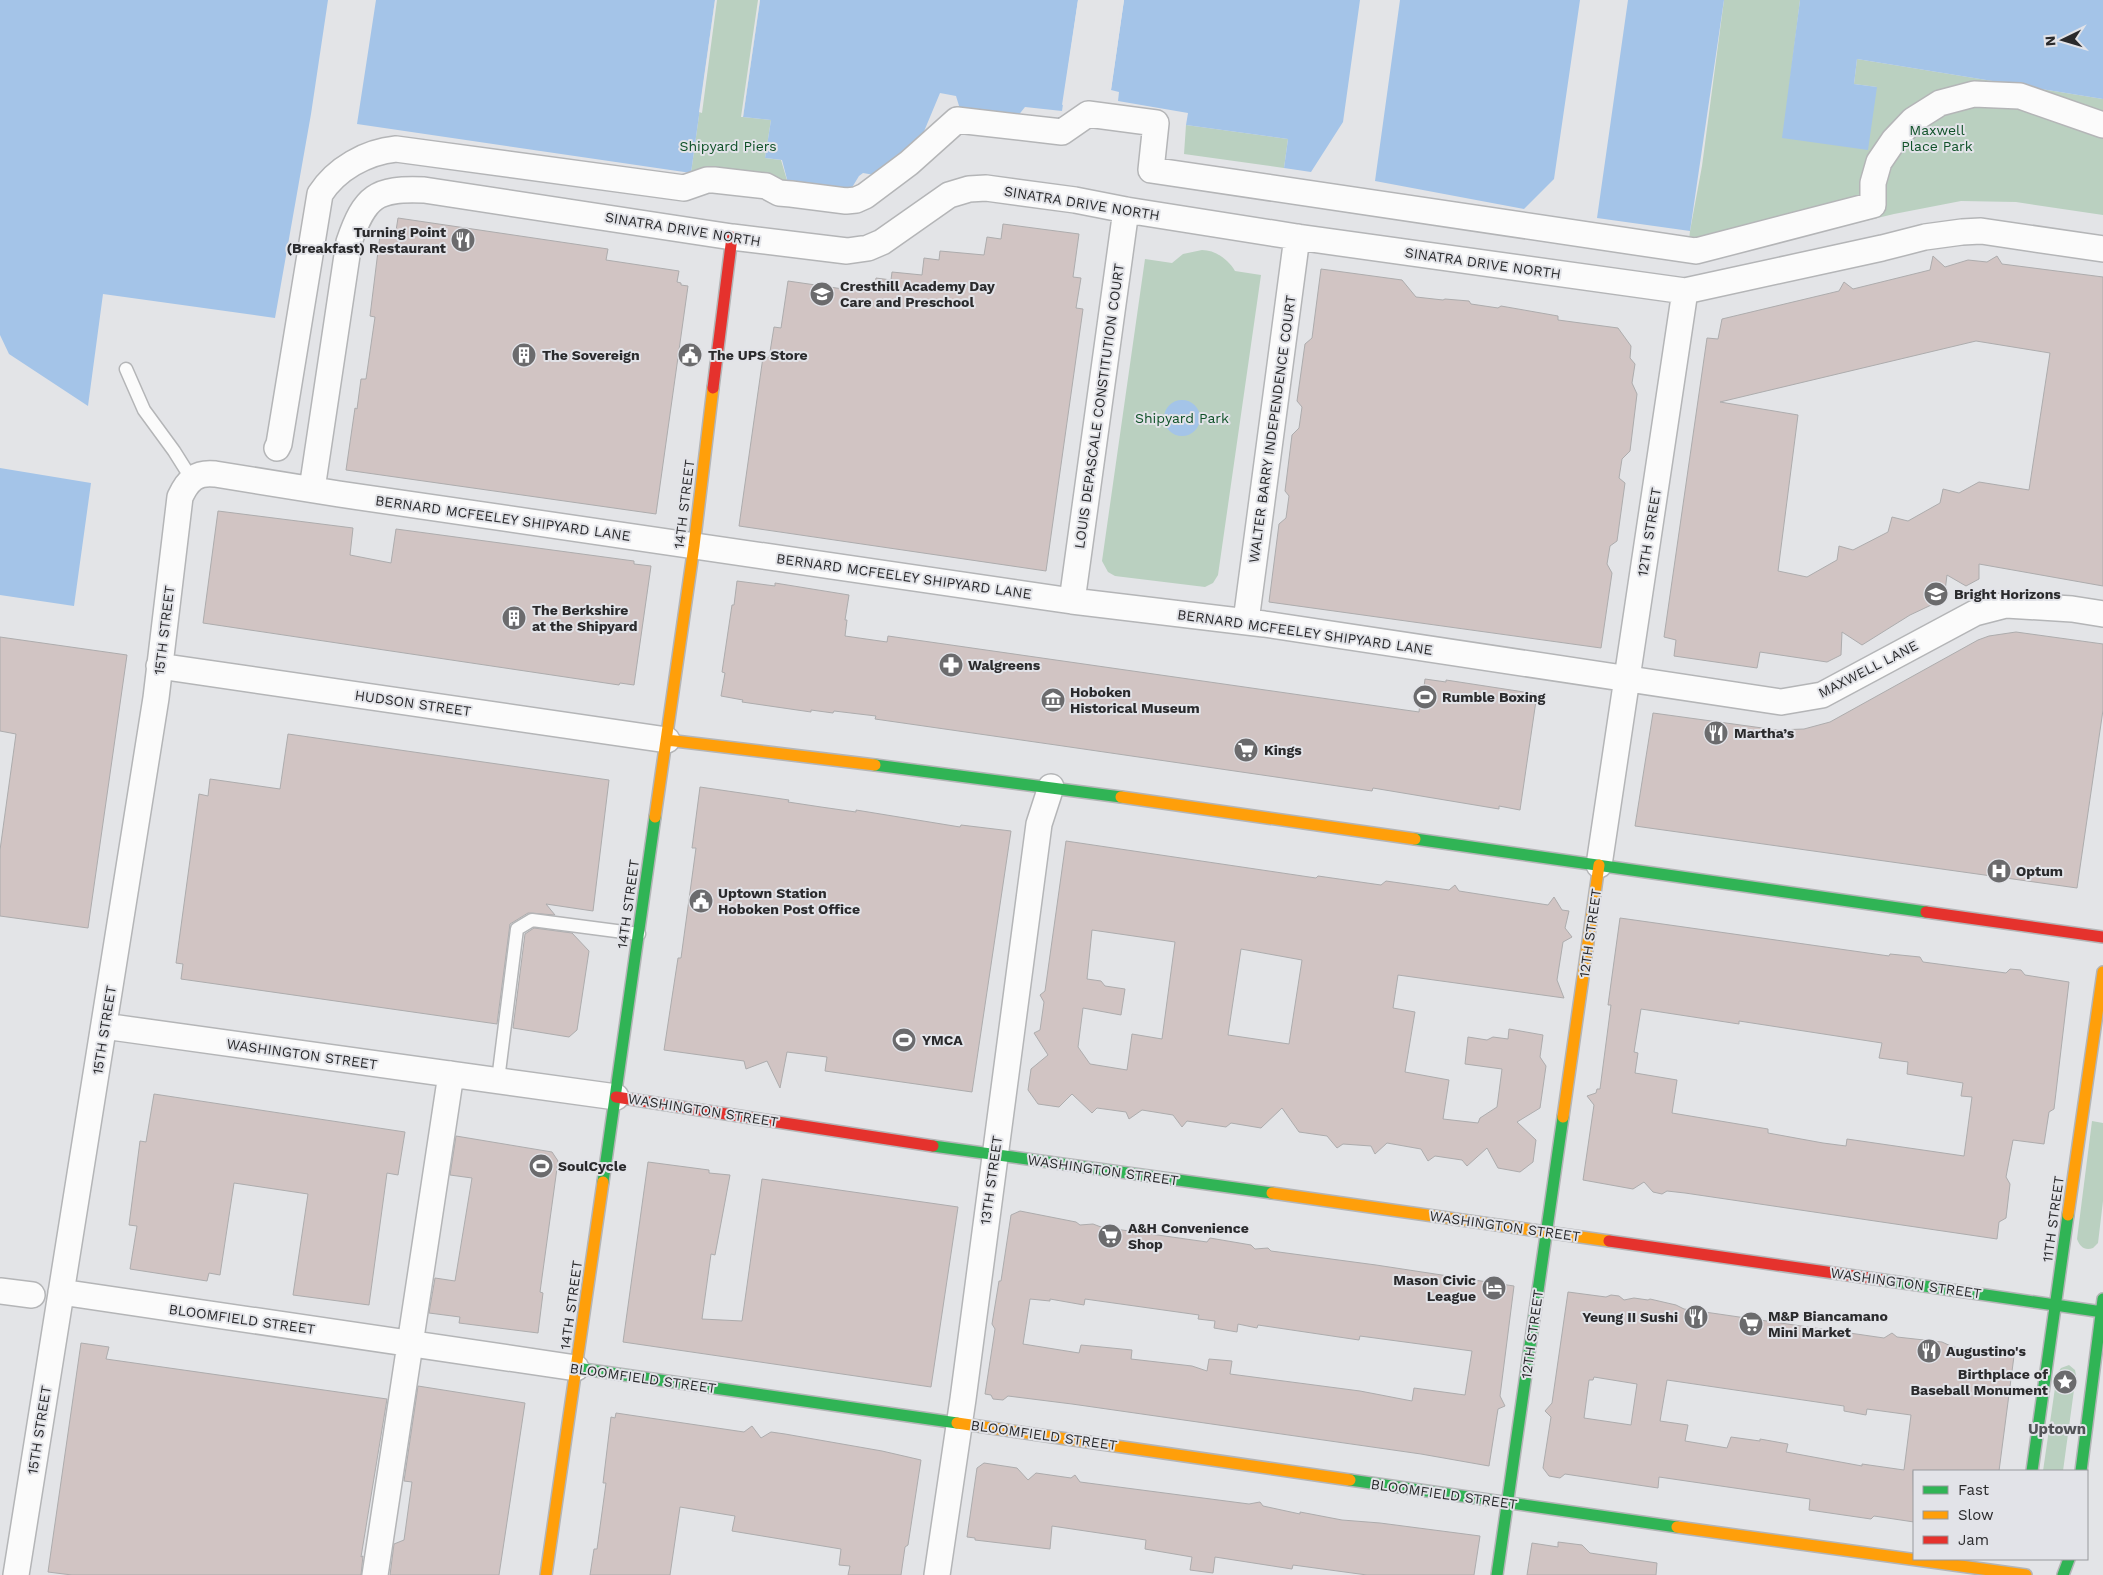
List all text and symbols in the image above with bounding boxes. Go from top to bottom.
north arrow [2038,15,2088,65]
text: N [2042,35,2058,47]
park label: Maxwell Place Park [1901,122,1973,154]
park label: Shipyard Piers [679,138,777,154]
street label: SINATRA DRIVE NORTH [1003,183,1161,223]
street label: SINATRA DRIVE NORTH [604,209,762,249]
place label: Turning Point (Breakfast) Restaurant [287,224,446,256]
restaurant icon: Turning Point (Breakfast) Restaurant [450,227,476,253]
street label: SINATRA DRIVE NORTH [1404,244,1562,282]
street label: LOUIS DEPASCALE CONSTITUTION COURT [1071,262,1127,550]
place label: Cresthill Academy Day Care and Preschool [840,278,995,310]
school or university icon: Cresthill Academy Day Care and Preschool [809,281,835,307]
street label: WALTER BARRY INDEPENDENCE COURT [1245,294,1299,564]
building icon: The Sovereign [511,342,537,368]
public building icon: The UPS Store [677,342,703,368]
place label: The Sovereign [542,347,640,363]
place label: The UPS Store [708,347,808,363]
park label: Shipyard Park [1135,410,1229,426]
street label: 14TH STREET [671,458,697,550]
street label: 12TH STREET [1634,486,1664,578]
street label: BERNARD MCFEELEY SHIPYARD LANE [374,492,632,544]
street label: BERNARD MCFEELEY SHIPYARD LANE [775,550,1033,602]
school or university icon: Bright Horizons [1923,581,1949,607]
street label: 15TH STREET [151,584,177,676]
place label: Bright Horizons [1954,586,2061,602]
place label: The Berkshire at the Shipyard [532,602,638,634]
building icon: The Berkshire at the Shipyard [501,605,527,631]
street label: BERNARD MCFEELEY SHIPYARD LANE [1176,606,1434,658]
street label: MAXWELL LANE [1816,637,1921,701]
pharmacy icon: Walgreens [938,652,964,678]
place label: Walgreens [968,657,1041,673]
place label: Hoboken Historical Museum [1070,684,1200,716]
sports icon: Rumble Boxing [1412,684,1438,710]
street label: HUDSON STREET [354,687,473,719]
museum icon: Hoboken Historical Museum [1040,687,1066,713]
place label: Rumble Boxing [1442,689,1545,705]
restaurant icon: Martha’s [1703,720,1729,746]
place label: Martha’s [1734,725,1795,741]
supermarket icon: Kings [1233,737,1259,763]
place label: Kings [1264,742,1302,758]
street label: 14TH STREET [614,858,642,950]
hospital icon: Optum [1986,858,2012,884]
place label: Optum [2016,863,2063,879]
place label: Uptown Station Hoboken Post Office [718,885,860,917]
street label: 12TH STREET [1576,887,1604,979]
public building icon: Uptown Station Hoboken Post Office [688,888,714,914]
street label: 15TH STREET [89,984,119,1076]
sports icon: YMCA [891,1027,917,1053]
place label: YMCA [922,1032,963,1048]
street label: WASHINGTON STREET [226,1035,379,1073]
street label: WASHINGTON STREET [627,1090,780,1130]
street label: 13TH STREET [977,1134,1005,1226]
street label: WASHINGTON STREET [1027,1151,1180,1189]
sports icon: SoulCycle [528,1153,554,1179]
place label: SoulCycle [558,1158,626,1174]
street label: 11TH STREET [2039,1174,2067,1263]
street label: WASHINGTON STREET [1429,1207,1582,1245]
place label: A&H Convenience Shop [1128,1220,1249,1252]
supermarket icon: A&H Convenience Shop [1097,1223,1123,1249]
street label: 14TH STREET [557,1259,585,1351]
street label: WASHINGTON STREET [1830,1264,1983,1302]
place label: Mason Civic League [1393,1272,1476,1304]
hotel icon: Mason Civic League [1481,1275,1507,1301]
street label: 12TH STREET [1518,1288,1546,1380]
street label: BLOOMFIELD STREET [168,1301,317,1337]
restaurant icon: Yeung II Sushi [1683,1304,1709,1330]
place label: M&P Biancamano Mini Market [1768,1308,1888,1340]
place label: Yeung II Sushi [1582,1309,1678,1325]
supermarket icon: M&P Biancamano Mini Market [1738,1311,1764,1337]
restaurant icon: Augustino's [1916,1338,1942,1364]
place label: Augustino's [1946,1343,2026,1359]
street label: BLOOMFIELD STREET [569,1360,718,1396]
place label: Birthplace of Baseball Monument [1911,1366,2048,1398]
place icon: Birthplace of Baseball Monument [2052,1369,2078,1395]
street label: 15TH STREET [24,1384,54,1476]
street label: BLOOMFIELD STREET [970,1417,1119,1453]
district label: Uptown [2028,1420,2086,1438]
legend [1913,1470,2088,1560]
street label: BLOOMFIELD STREET [1370,1476,1519,1512]
text: Fast [1958,1481,1990,1499]
text: Slow [1958,1506,1994,1524]
text: Jam [1958,1531,1989,1549]

